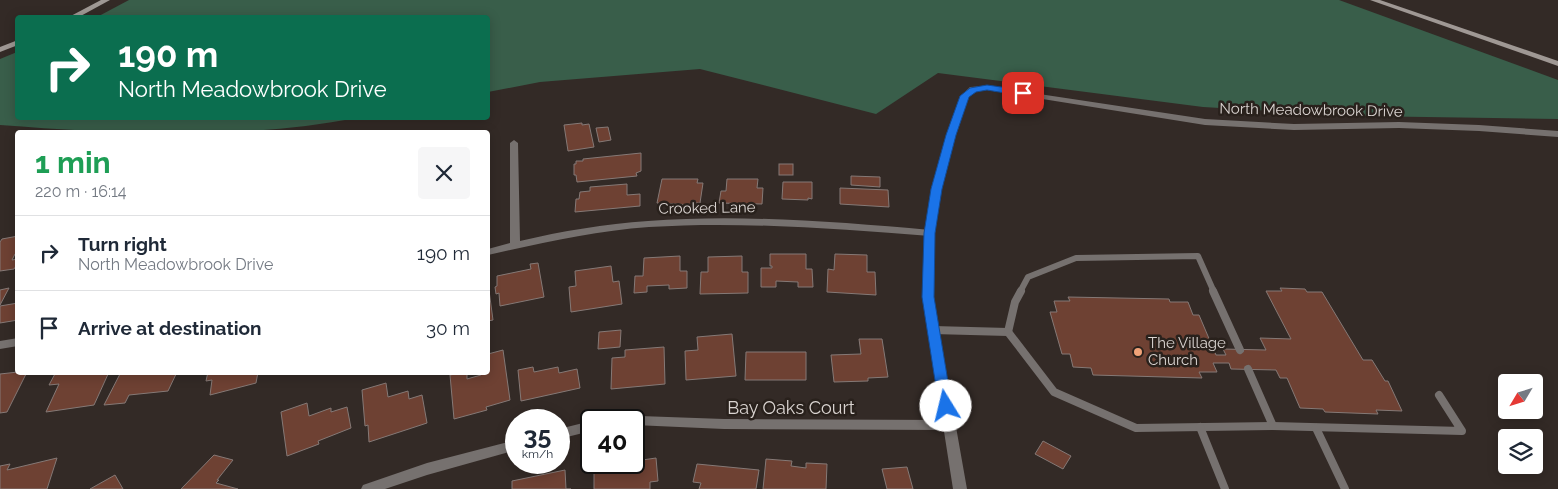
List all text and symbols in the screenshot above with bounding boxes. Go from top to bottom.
text: 190 m [118,34,218,75]
icon: right [35,35,100,100]
pin [1002,72,1044,114]
text: North Meadowbrook Drive [118,76,387,102]
icon: arrive [1009,79,1037,107]
street label: North Meadowbrook Drive [1219,99,1403,121]
text: 1 min [35,145,111,180]
button: close [418,147,470,199]
text: 220 m · 16:14 [35,182,127,201]
street label: Crooked Lane [658,198,756,218]
text: Turn right [78,233,167,255]
icon: right [35,239,63,267]
text: 190 m [417,242,470,264]
text: North Meadowbrook Drive [78,255,273,274]
icon: arrive [35,314,63,342]
text: Arrive at destination [78,317,262,339]
text: 30 m [426,317,470,339]
place label: The Village Church [1148,334,1226,369]
marker: The Village Church [1132,346,1144,358]
north arrow [1498,374,1542,419]
map controls [1498,374,1543,474]
position arrow [919,379,971,431]
street label: Bay Oaks Court [727,397,855,418]
speed limit sign: 40 [580,409,645,474]
text: 35 [524,420,551,450]
button: layers [1498,429,1543,474]
text: km/h [522,447,553,461]

